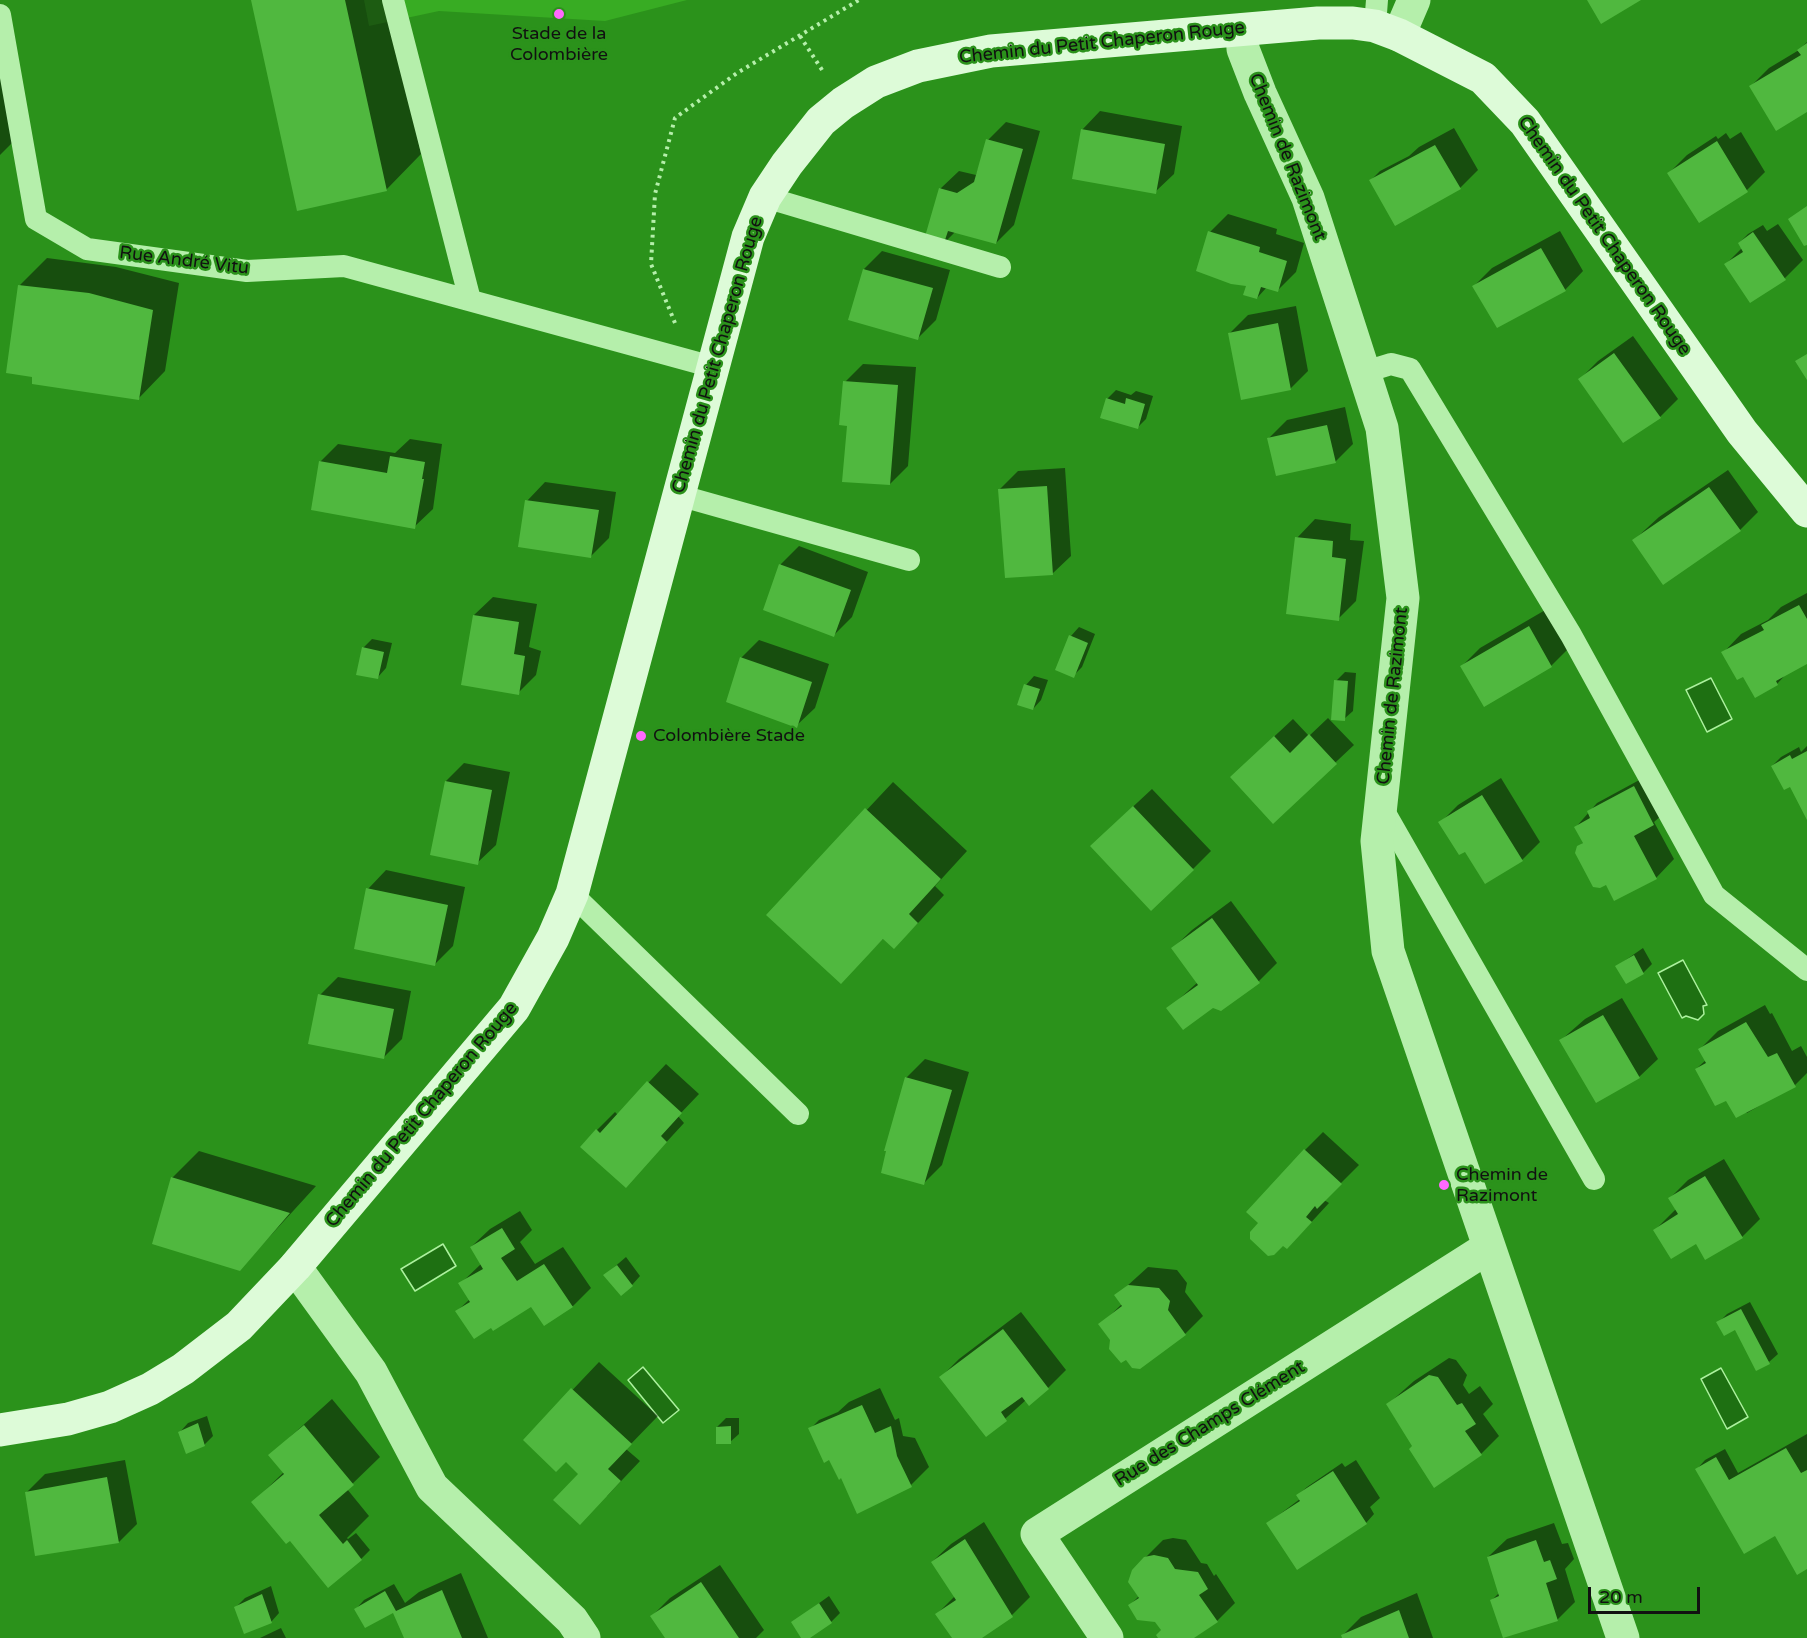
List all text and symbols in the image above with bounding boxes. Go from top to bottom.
marker: Stade de la Colombière [552,7,566,21]
street label: Chemin du Petit Chaperon Rouge [958,17,1246,69]
place label: Stade de la Colombière [510,23,608,66]
street label: Chemin de Razimont [1244,70,1330,244]
street label: Chemin du Petit Chaperon Rouge [1513,112,1695,360]
street label: Chemin du Petit Chaperon Rouge [668,214,768,496]
street label: Rue André Vitu [118,242,250,280]
street label: Chemin de Razimont [1373,606,1413,786]
place label: Colombière Stade [653,725,805,747]
marker: Colombière Stade [634,729,648,743]
street label: Chemin du Petit Chaperon Rouge [322,998,522,1232]
place label: Chemin de Razimont [1456,1164,1548,1206]
marker: Chemin de Razimont [1437,1178,1451,1192]
street label: Rue des Champs Clément [1111,1357,1309,1491]
scale bar [1591,1575,1704,1613]
text: 20 m [1599,1586,1643,1608]

